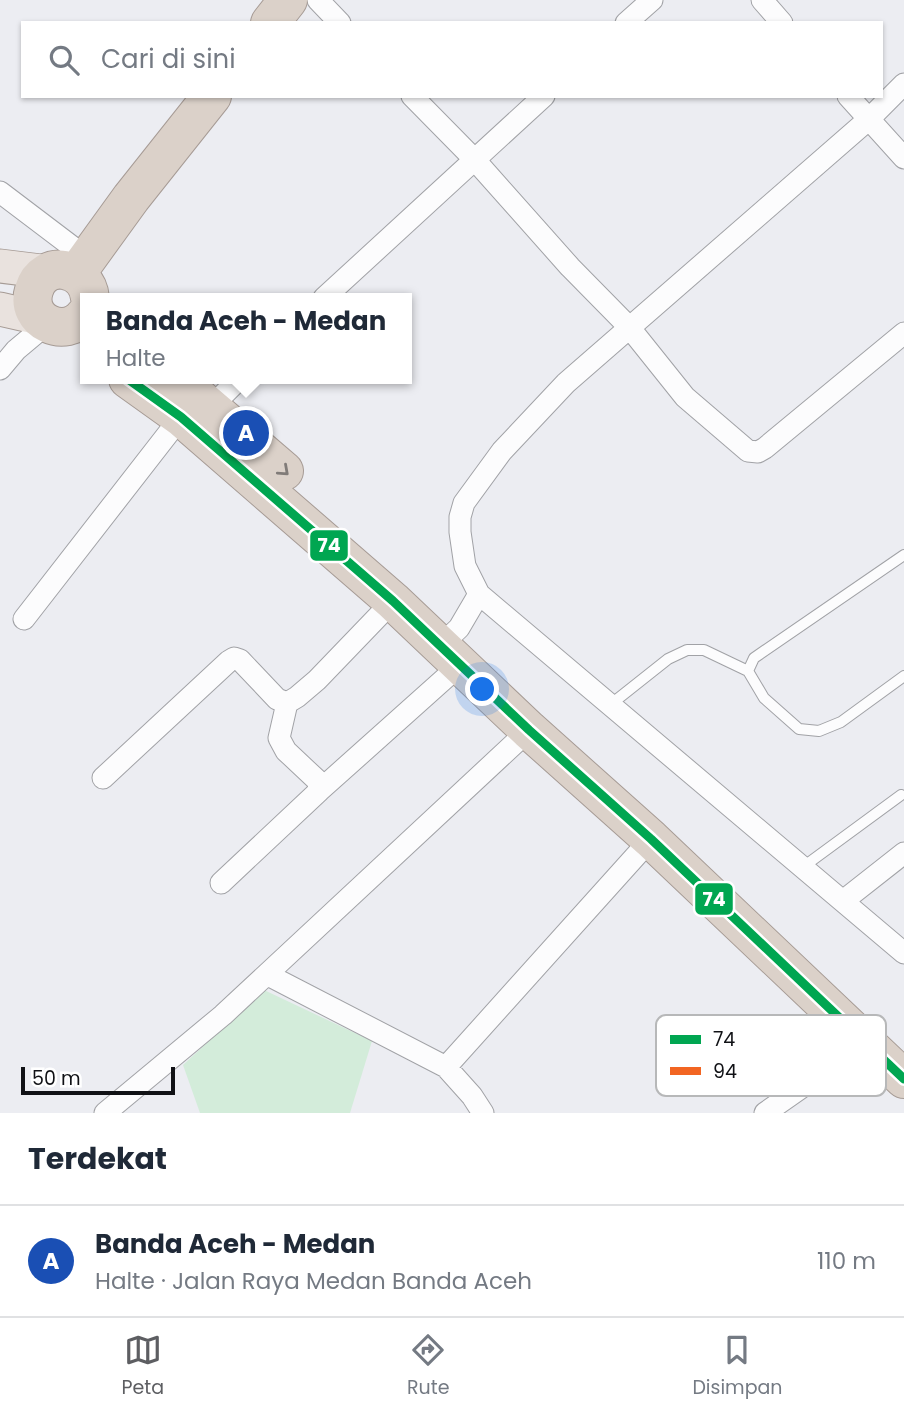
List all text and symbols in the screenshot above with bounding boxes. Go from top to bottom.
search box [21,21,883,98]
icon: search [45,41,83,79]
text: Cari di sini [101,41,236,77]
popup [80,293,412,384]
text: Banda Aceh - Medan [106,303,386,339]
text: Halte [106,342,166,374]
pin: A [223,407,269,459]
one-way arrow [276,463,289,476]
line badge: 74 [309,529,349,562]
text: 74 [317,532,341,559]
your location [465,672,499,706]
line badge: 74 [694,882,734,916]
text: 74 [702,886,726,913]
legend [656,1015,886,1096]
text: 74 [713,1026,735,1053]
text: 94 [713,1058,737,1085]
scale bar [21,1064,175,1096]
text: 50 m [32,1065,81,1092]
text: Terdekat [28,1137,167,1180]
text: Banda Aceh - Medan [95,1226,375,1262]
text: A [43,1245,59,1277]
text: 110 m [817,1245,876,1277]
text: Halte · Jalan Raya Medan Banda Aceh [95,1265,532,1297]
tab: Peta [121,1331,164,1402]
tab: Rute [407,1331,449,1402]
tab: Disimpan [692,1331,783,1402]

